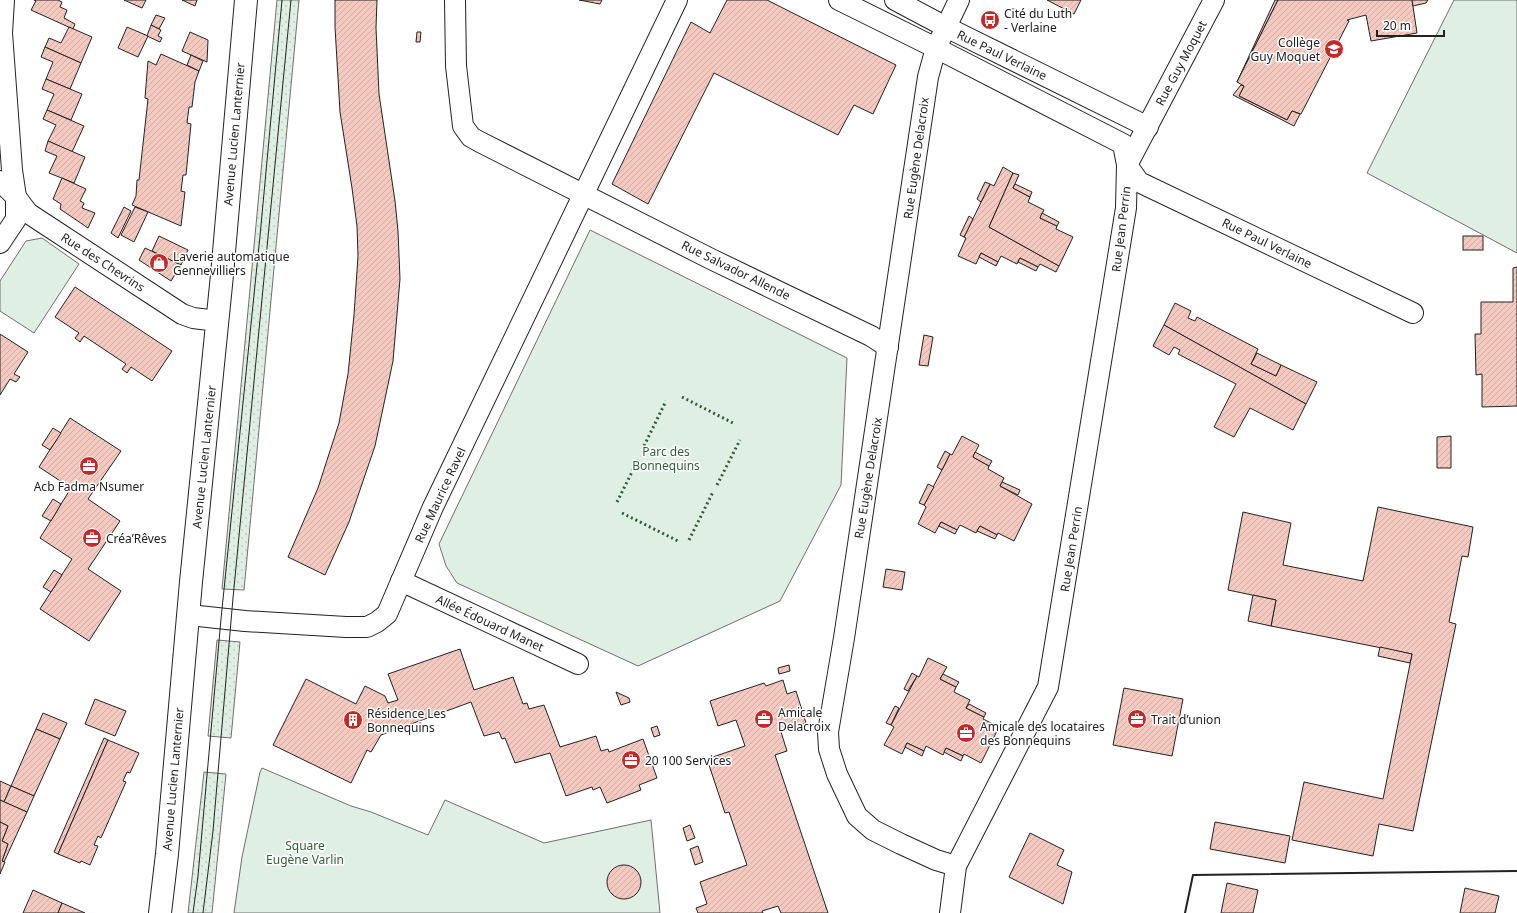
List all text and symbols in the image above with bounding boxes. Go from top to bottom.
place label: Cité du Luth - Verlaine [1004,5,1072,36]
bus stop icon: Cité du Luth - Verlaine [979,9,1001,31]
scale bar [1377,12,1444,38]
street label: Rue Guy Moquet [1151,17,1211,109]
text: 20 m [1383,17,1411,34]
street label: Rue Paul Verlaine [954,26,1050,84]
place label: Collège Guy Moquet [1251,34,1321,65]
school or university icon: Collège Guy Moquet [1323,38,1345,60]
street label: Avenue Lucien Lanternier [219,62,249,206]
street label: Rue Eugène Delacroix [899,95,933,220]
street label: Rue Jean Perrin [1107,185,1135,273]
street label: Rue Paul Verlaine [1219,214,1315,272]
street label: Rue des Chevrins [58,229,148,296]
street label: Rue Salvador Allende [679,236,793,304]
place label: Laverie automatique Gennevilliers [173,248,290,279]
shop icon: Laverie automatique Gennevilliers [148,252,170,274]
street label: Avenue Lucien Lanternier [188,385,220,529]
street label: Rue Eugène Delacroix [850,415,886,540]
park label: Parc des Bonnequins [632,443,700,474]
street label: Rue Maurice Ravel [410,444,470,546]
office icon: Acb Fadma Nsumer [78,455,100,477]
place label: Acb Fadma Nsumer [34,478,144,495]
street label: Rue Jean Perrin [1056,505,1086,593]
office icon: Créa’Rêves [81,527,103,549]
place label: Créa’Rêves [106,530,167,547]
street label: Allée Édouard Manet [433,591,547,656]
place label: Amicale Delacroix [778,704,831,735]
place label: Résidence Les Bonnequins [367,705,446,736]
street label: Avenue Lucien Lanternier [158,707,188,851]
office icon: Amicale Delacroix [753,708,775,730]
office icon: Trait d’union [1126,708,1148,730]
building icon: Résidence Les Bonnequins [342,709,364,731]
place label: Trait d’union [1151,711,1221,728]
place label: Amicale des locataires des Bonnequins [980,718,1105,749]
office icon: Amicale des locataires des Bonnequins [955,722,977,744]
office icon: 20 100 Services [620,749,642,771]
place label: 20 100 Services [645,752,732,769]
park label: Square Eugène Varlin [266,837,344,868]

